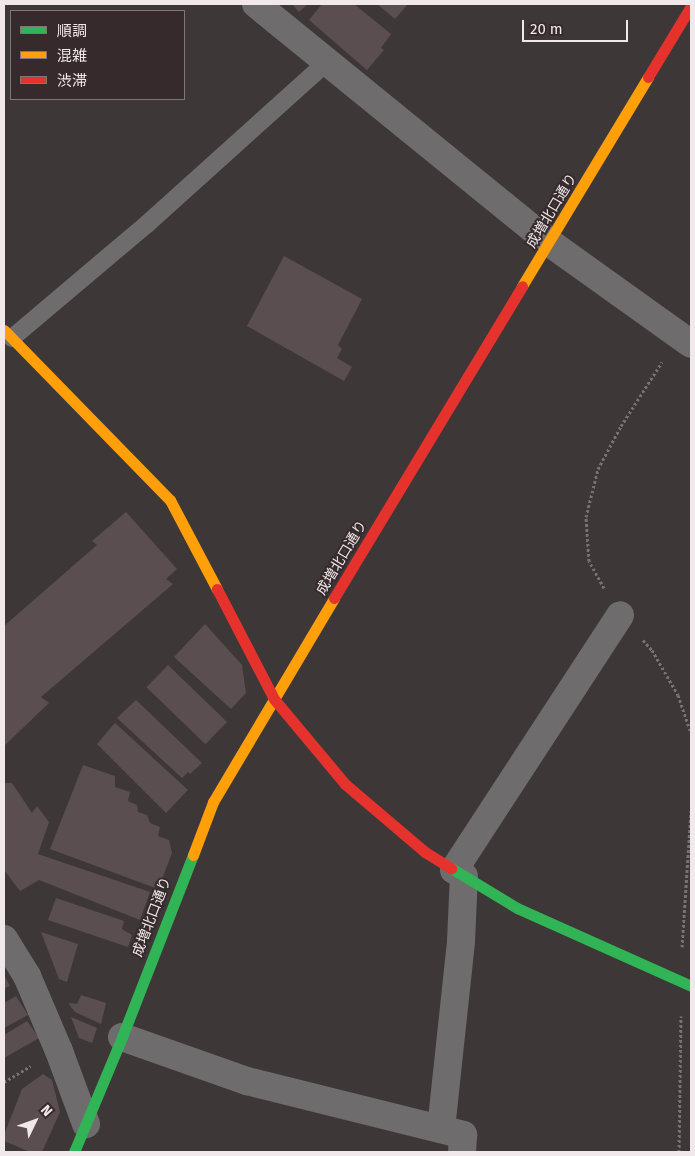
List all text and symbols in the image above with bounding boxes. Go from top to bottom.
legend [10,10,185,100]
scale bar [525,10,631,42]
text: 20 m [530,20,563,38]
text: 順調 [57,22,87,40]
text: 混雑 [57,47,87,65]
text: 渋滞 [57,72,87,90]
street label: 成増北口通り [523,171,581,251]
street label: 成増北口通り [313,518,371,598]
street label: 成増北口通り [129,875,175,959]
north arrow [10,1096,60,1146]
text: N [37,1101,56,1120]

